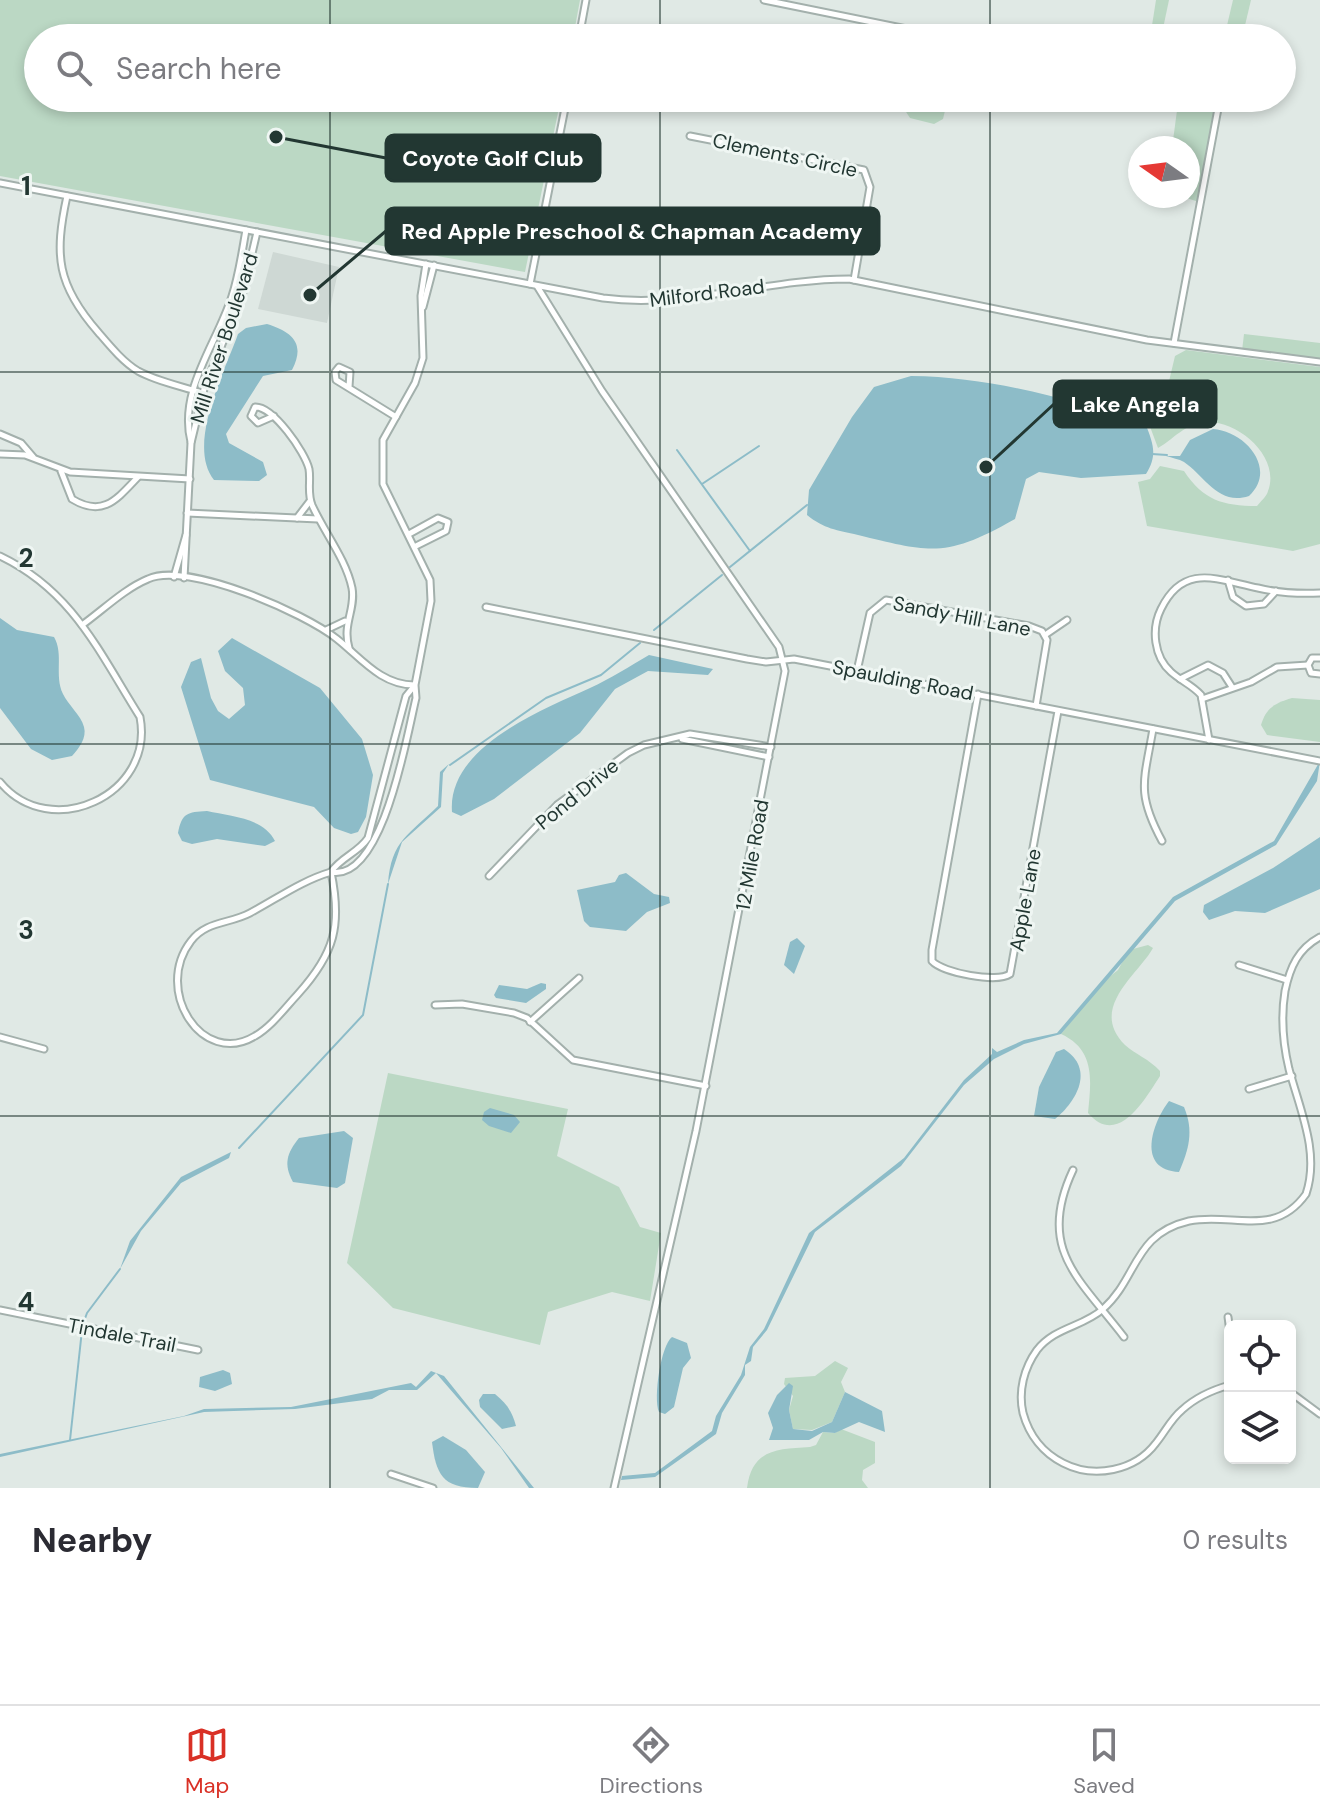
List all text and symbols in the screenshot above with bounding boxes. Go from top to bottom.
search box [24,24,1296,112]
icon: search [52,46,96,90]
text: Search here [116,49,282,88]
street label: Clements Circle [710,127,860,183]
callout: Coyote Golf Club [386,135,600,181]
north arrow [1128,136,1200,208]
text: Coyote Golf Club [402,144,584,173]
text: 1 [21,169,31,203]
callout: Red Apple Preschool & Chapman Academy [386,208,879,254]
text: Red Apple Preschool & Chapman Academy [401,217,863,246]
street label: Mill River Boulevard [184,249,264,427]
street label: Milford Road [648,273,766,313]
callout: Lake Angela [1054,381,1216,427]
text: Lake Angela [1070,390,1200,419]
text: 2 [18,541,34,575]
street label: Sandy Hill Lane [891,590,1033,642]
street label: Spaulding Road [830,654,976,706]
street label: Pond Drive [530,753,624,835]
street label: 12 Mile Road [729,797,775,913]
street label: Apple Lane [1003,847,1047,953]
text: 3 [18,913,34,947]
text: 4 [18,1285,34,1319]
street label: Tindale Trail [66,1312,178,1358]
map controls [1224,1320,1296,1464]
button: locate [1224,1320,1296,1392]
button: layers [1224,1392,1296,1464]
text: Nearby [32,1518,152,1563]
text: 0 results [1182,1523,1288,1557]
tab: Map [185,1723,229,1800]
tab: Directions [600,1723,703,1800]
tab: Saved [1073,1723,1135,1800]

